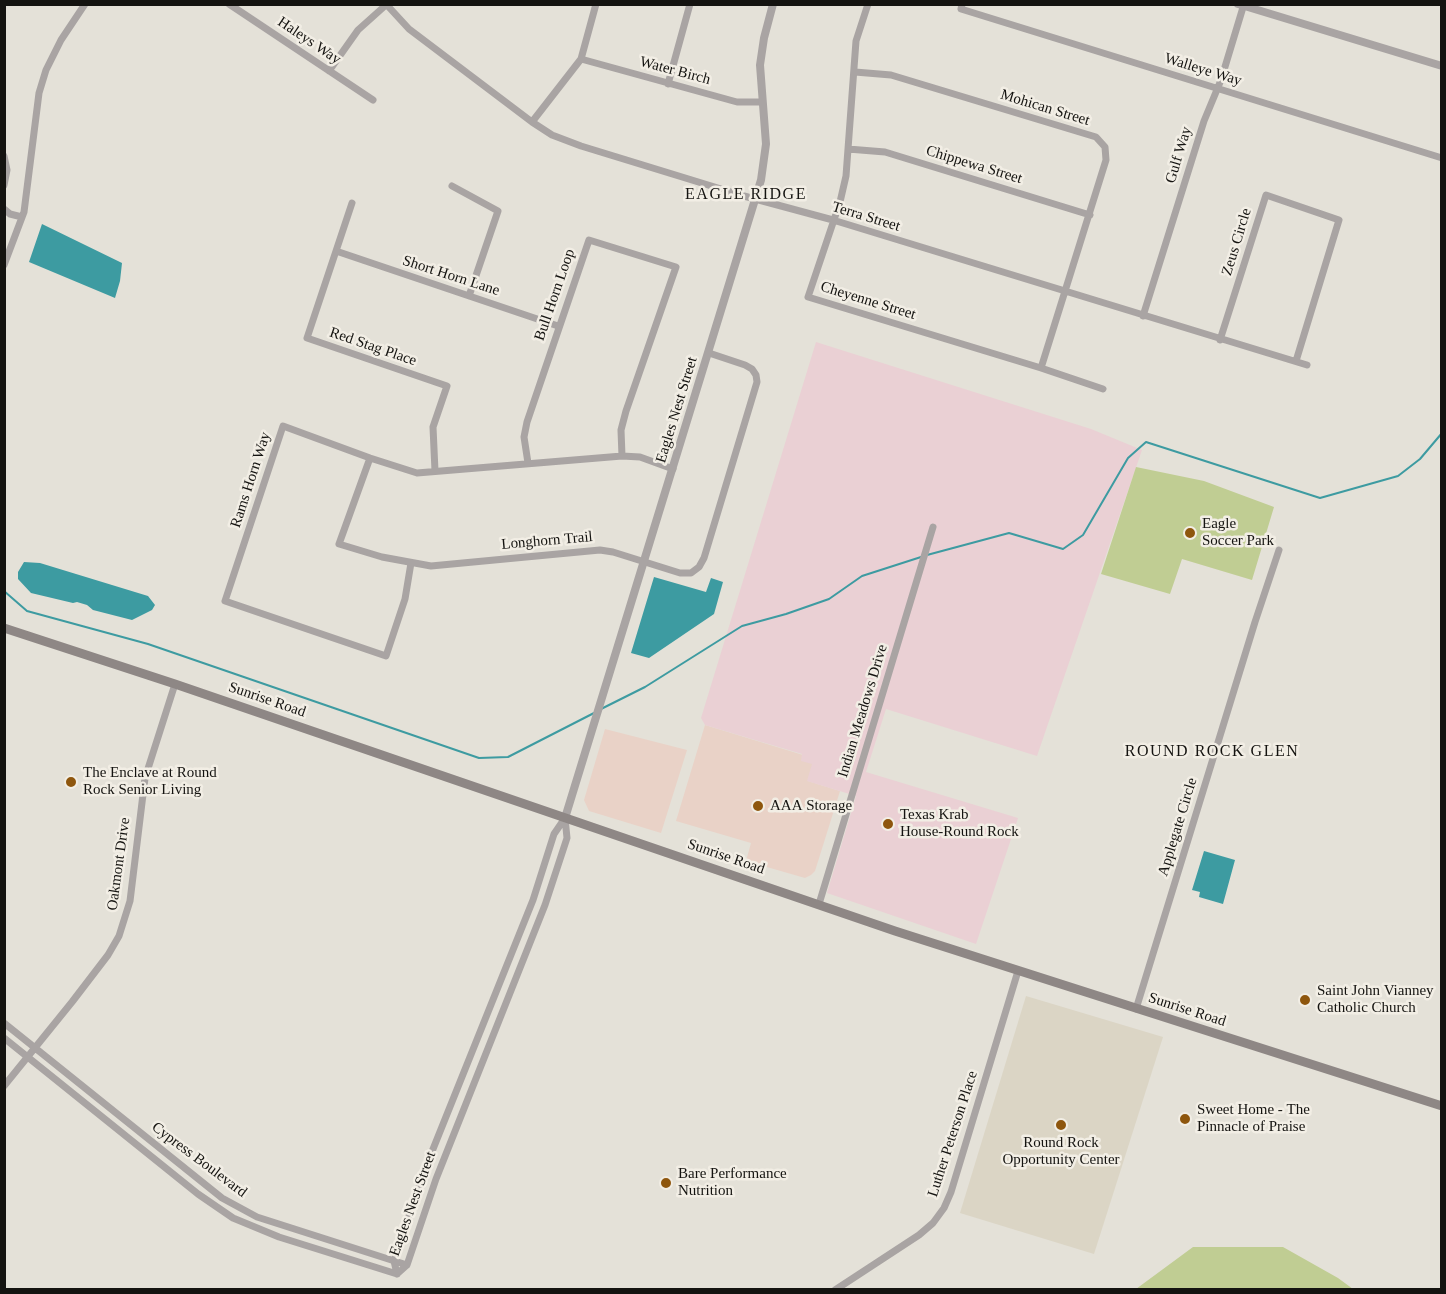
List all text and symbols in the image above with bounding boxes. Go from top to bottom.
street label: Haleys Way [274,13,344,69]
street label: Walleye Way [1162,50,1244,90]
street label: Water Birch [638,53,712,89]
street label: Mohican Street [998,86,1092,130]
street label: Gulf Way [1162,124,1196,186]
street label: Chippewa Street [924,142,1024,188]
district label: EAGLE RIDGE [685,185,807,205]
street label: Terra Street [830,198,902,236]
street label: Zeus Circle [1218,206,1256,278]
street label: Bull Horn Loop [531,247,579,343]
street label: Short Horn Lane [400,252,502,300]
street label: Cheyenne Street [818,278,918,324]
street label: Red Stag Place [327,324,419,370]
street label: Eagles Nest Street [652,355,702,465]
street label: Rams Horn Way [227,430,275,530]
place label: Eagle Soccer Park [1202,515,1274,550]
marker: Eagle Soccer Park [1183,526,1197,540]
street label: Longhorn Trail [501,528,593,554]
street label: Indian Meadows Drive [834,642,892,780]
street label: Sunrise Road [226,678,308,722]
district label: ROUND ROCK GLEN [1125,742,1299,762]
place label: The Enclave at Round Rock Senior Living [83,764,217,799]
marker: The Enclave at Round Rock Senior Living [64,775,78,789]
street label: Applegate Circle [1154,776,1202,878]
place label: AAA Storage [770,797,852,815]
marker: AAA Storage [751,799,765,813]
place label: Texas Krab House-Round Rock [900,806,1019,841]
street label: Oakmont Drive [104,816,134,912]
marker: Texas Krab House-Round Rock [881,817,895,831]
street label: Sunrise Road [685,835,767,879]
place label: Saint John Vianney Catholic Church [1317,982,1434,1017]
street label: Sunrise Road [1146,989,1228,1031]
marker: Saint John Vianney Catholic Church [1298,993,1312,1007]
street label: Luther Peterson Place [924,1069,982,1199]
place label: Sweet Home - The Pinnacle of Praise [1197,1101,1310,1136]
marker: Sweet Home - The Pinnacle of Praise [1178,1112,1192,1126]
street label: Cypress Boulevard [148,1118,250,1202]
marker: Round Rock Opportunity Center [1054,1118,1068,1132]
place label: Round Rock Opportunity Center [1002,1134,1120,1169]
street label: Eagles Nest Street [386,1149,440,1259]
place label: Bare Performance Nutrition [678,1165,787,1200]
marker: Bare Performance Nutrition [659,1176,673,1190]

